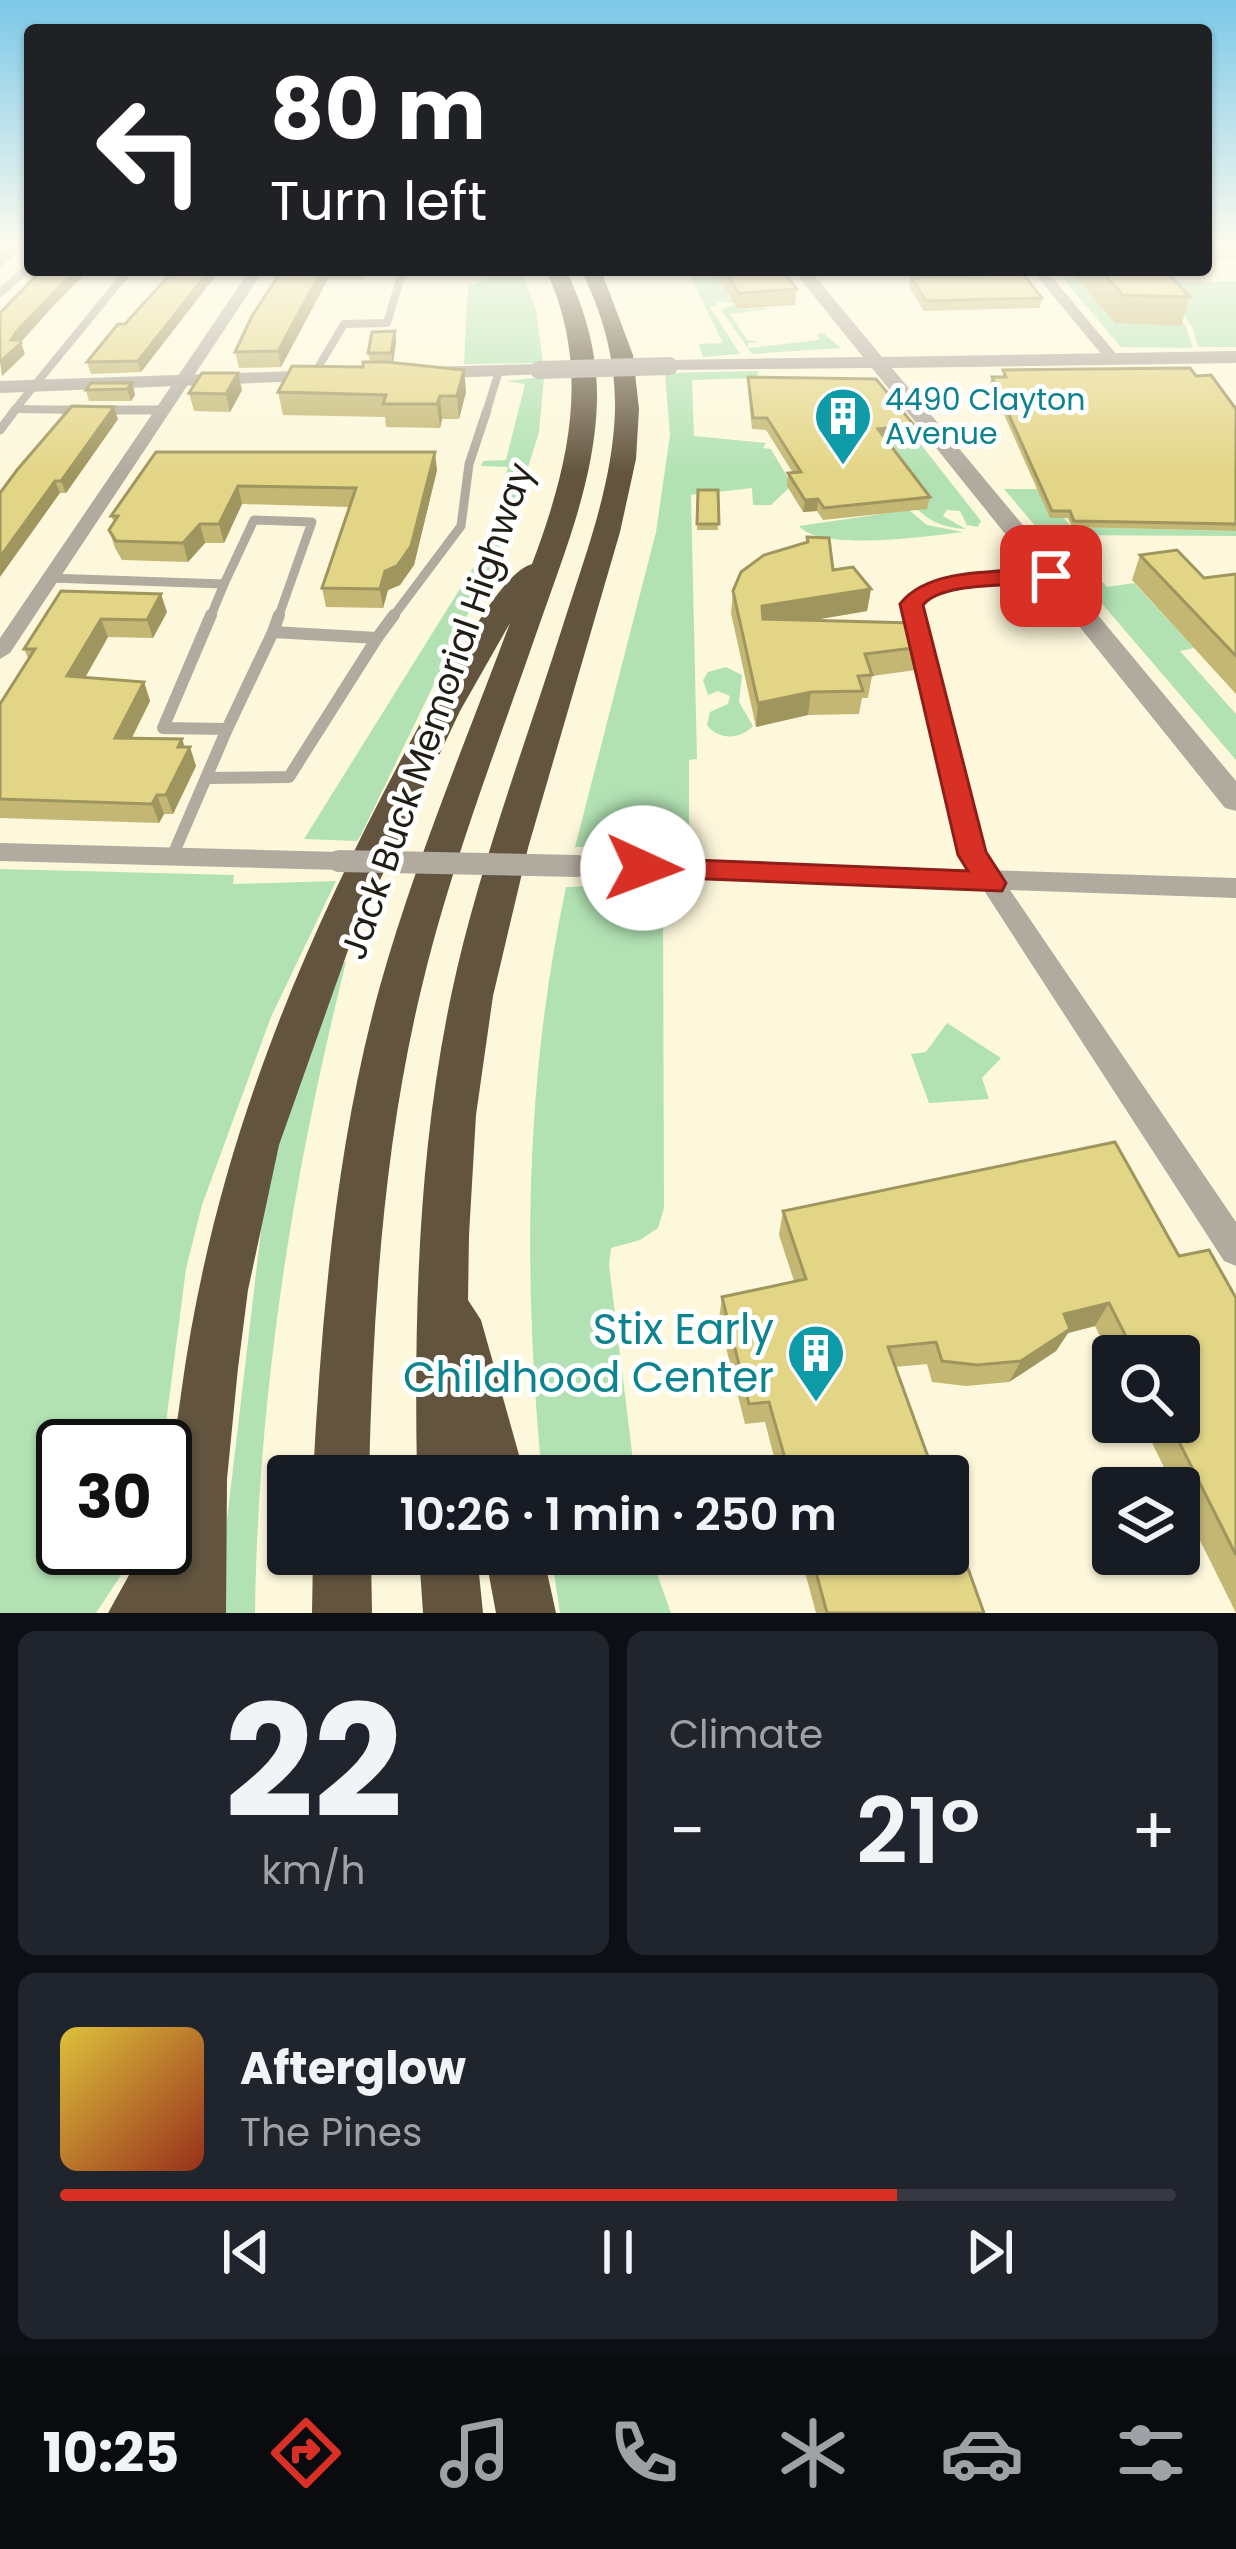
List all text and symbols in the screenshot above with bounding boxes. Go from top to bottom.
text: 80 m [270,51,486,168]
icon: left [72,72,228,228]
text: Turn left [270,163,487,239]
place label: 4490 Clayton Avenue [885,378,1086,455]
building icon: 4490 Clayton Avenue [812,385,874,467]
street label: Jack Buck Memorial Highway [328,456,546,966]
pin [1000,525,1102,627]
icon: arrive [1018,543,1084,609]
position arrow [580,805,706,931]
place label: Stix Early Childhood Center [403,1300,774,1407]
building icon: Stix Early Childhood Center [785,1322,847,1404]
map controls [1092,1335,1200,1575]
button: search [1092,1335,1200,1443]
speed limit sign: 30 [36,1419,192,1575]
button: layers [1092,1467,1200,1575]
text: 10:26 · 1 min · 250 m [399,1483,837,1546]
text: 22 [224,1653,403,1872]
text: Climate [669,1707,823,1762]
text: 21° [856,1768,980,1895]
text: − [669,1785,705,1877]
text: + [1131,1785,1176,1877]
text: km/h [262,1843,365,1898]
text: Afterglow [240,2037,466,2100]
text: The Pines [240,2105,422,2160]
icon: previous [213,2219,279,2285]
icon: pause [585,2219,651,2285]
icon: next [957,2219,1023,2285]
icon: directions [264,2411,348,2495]
icon: music [433,2411,517,2495]
icon: phone [602,2411,686,2495]
icon: climate [771,2411,855,2495]
icon: car [940,2411,1024,2495]
icon: filters [1109,2411,1193,2495]
text: 10:25 [43,2415,179,2491]

